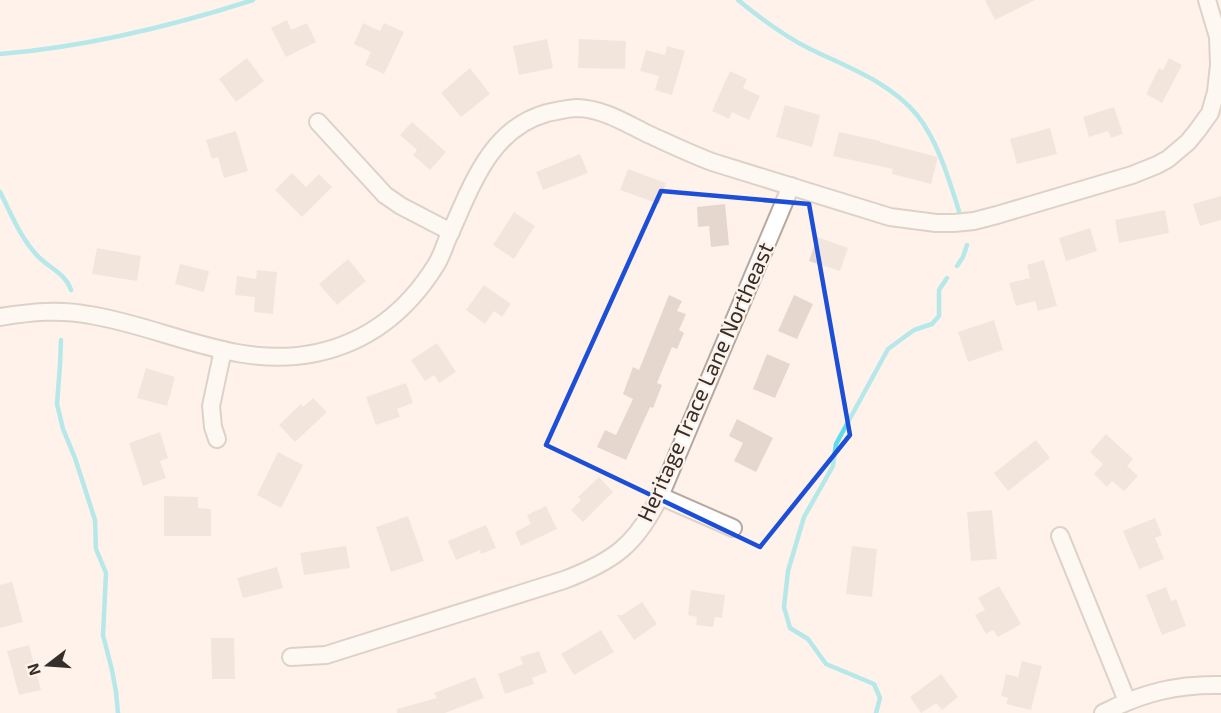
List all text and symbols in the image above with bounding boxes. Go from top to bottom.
street label: Heritage Trace Lane Northeast [631,238,778,525]
north arrow [18,635,78,695]
text: N [22,661,44,678]

